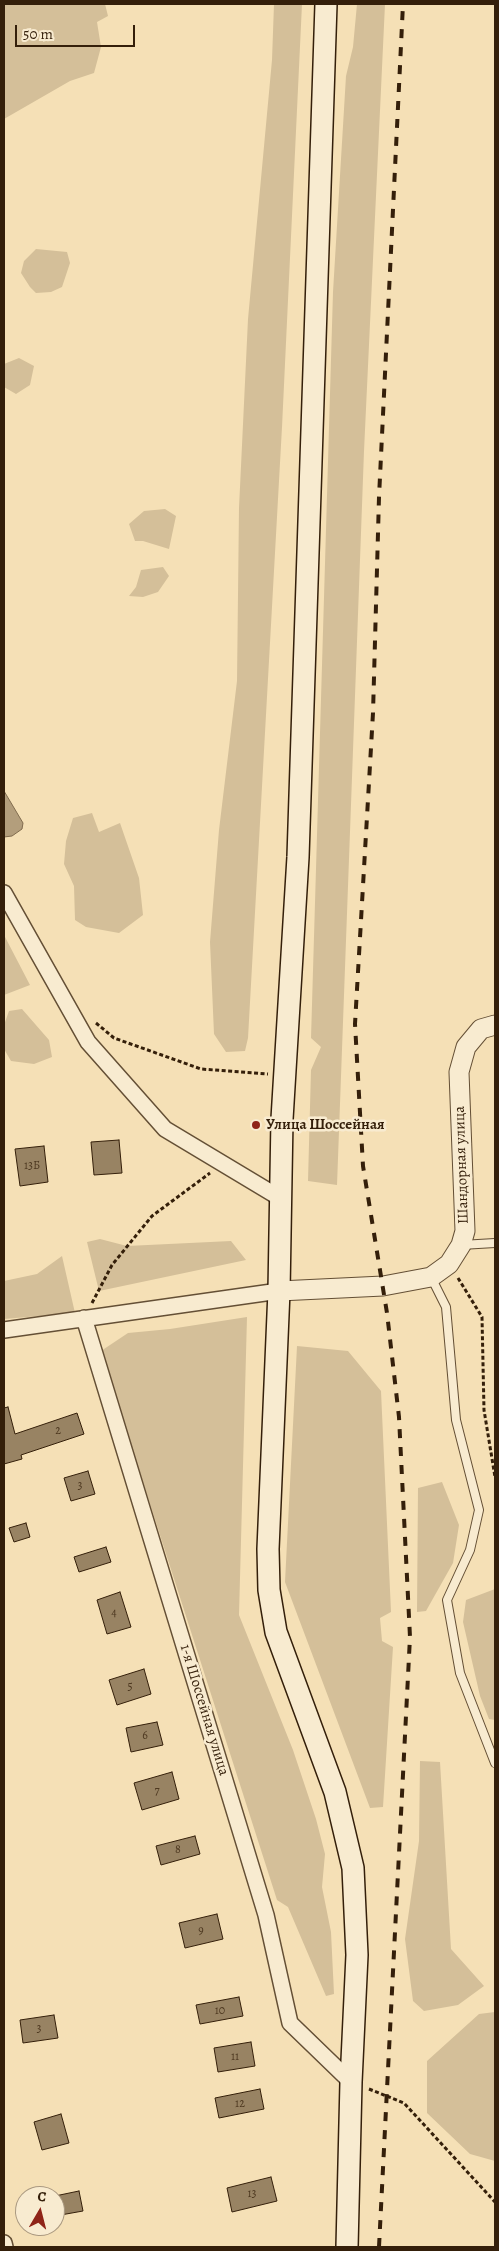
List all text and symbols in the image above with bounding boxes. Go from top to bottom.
scale bar [18,15,138,47]
text: 50 m [23,24,53,44]
street label: Шандорная улица [451,1106,473,1224]
place label: Улица Шоссейная [266,1116,385,1134]
marker: Улица Шоссейная [250,1119,262,1131]
house number: 13Б [24,1159,40,1173]
house number: 2 [55,1424,61,1438]
house number: 3 [78,1479,82,1493]
house number: 4 [111,1606,117,1620]
street label: 1-я Шоссейная улица [175,1642,233,1778]
house number: 5 [127,1680,133,1694]
house number: 6 [142,1729,148,1743]
house number: 7 [154,1784,160,1798]
house number: 8 [175,1843,181,1857]
house number: 9 [198,1924,204,1938]
house number: 10 [215,2004,225,2018]
house number: 3 [37,2022,41,2036]
house number: 11 [231,2050,239,2064]
house number: 12 [235,2097,245,2111]
north arrow [15,2186,65,2236]
text: С [36,2187,48,2207]
house number: 13 [247,2187,257,2201]

